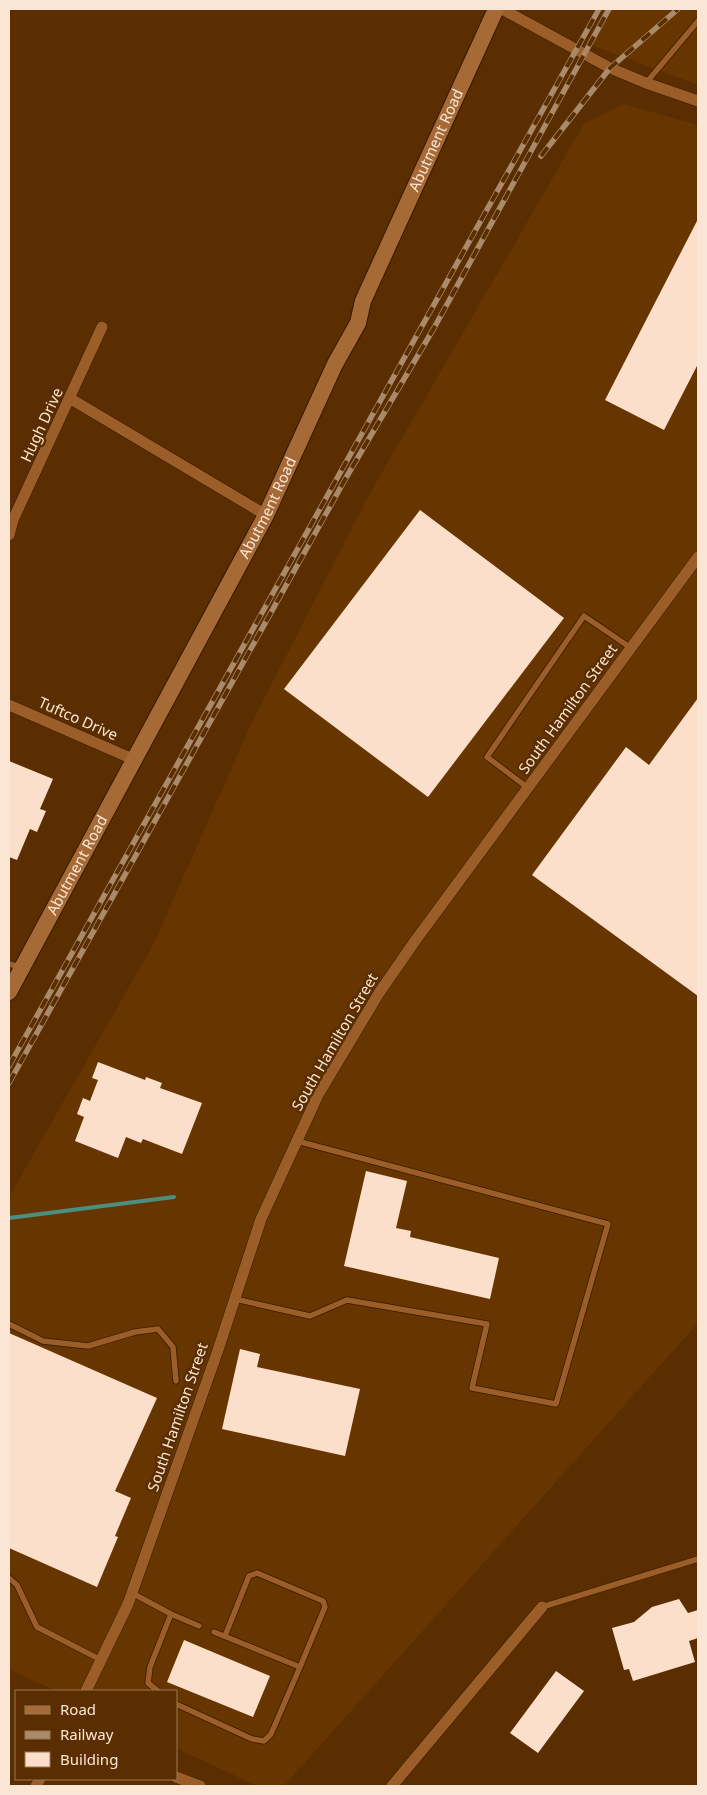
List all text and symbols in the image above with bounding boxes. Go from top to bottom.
street label: Abutment Road [403,85,467,194]
street label: Hugh Drive [15,384,67,465]
street label: Abutment Road [233,454,300,562]
street label: South Hamilton Street [513,639,621,777]
street label: Tuftco Drive [36,692,121,744]
street label: Abutment Road [41,811,111,918]
street label: South Hamilton Street [286,968,382,1114]
street label: South Hamilton Street [142,1339,212,1494]
legend [15,1690,178,1780]
text: Road [60,1699,96,1719]
text: Railway [60,1724,114,1744]
text: Building [60,1749,118,1769]

